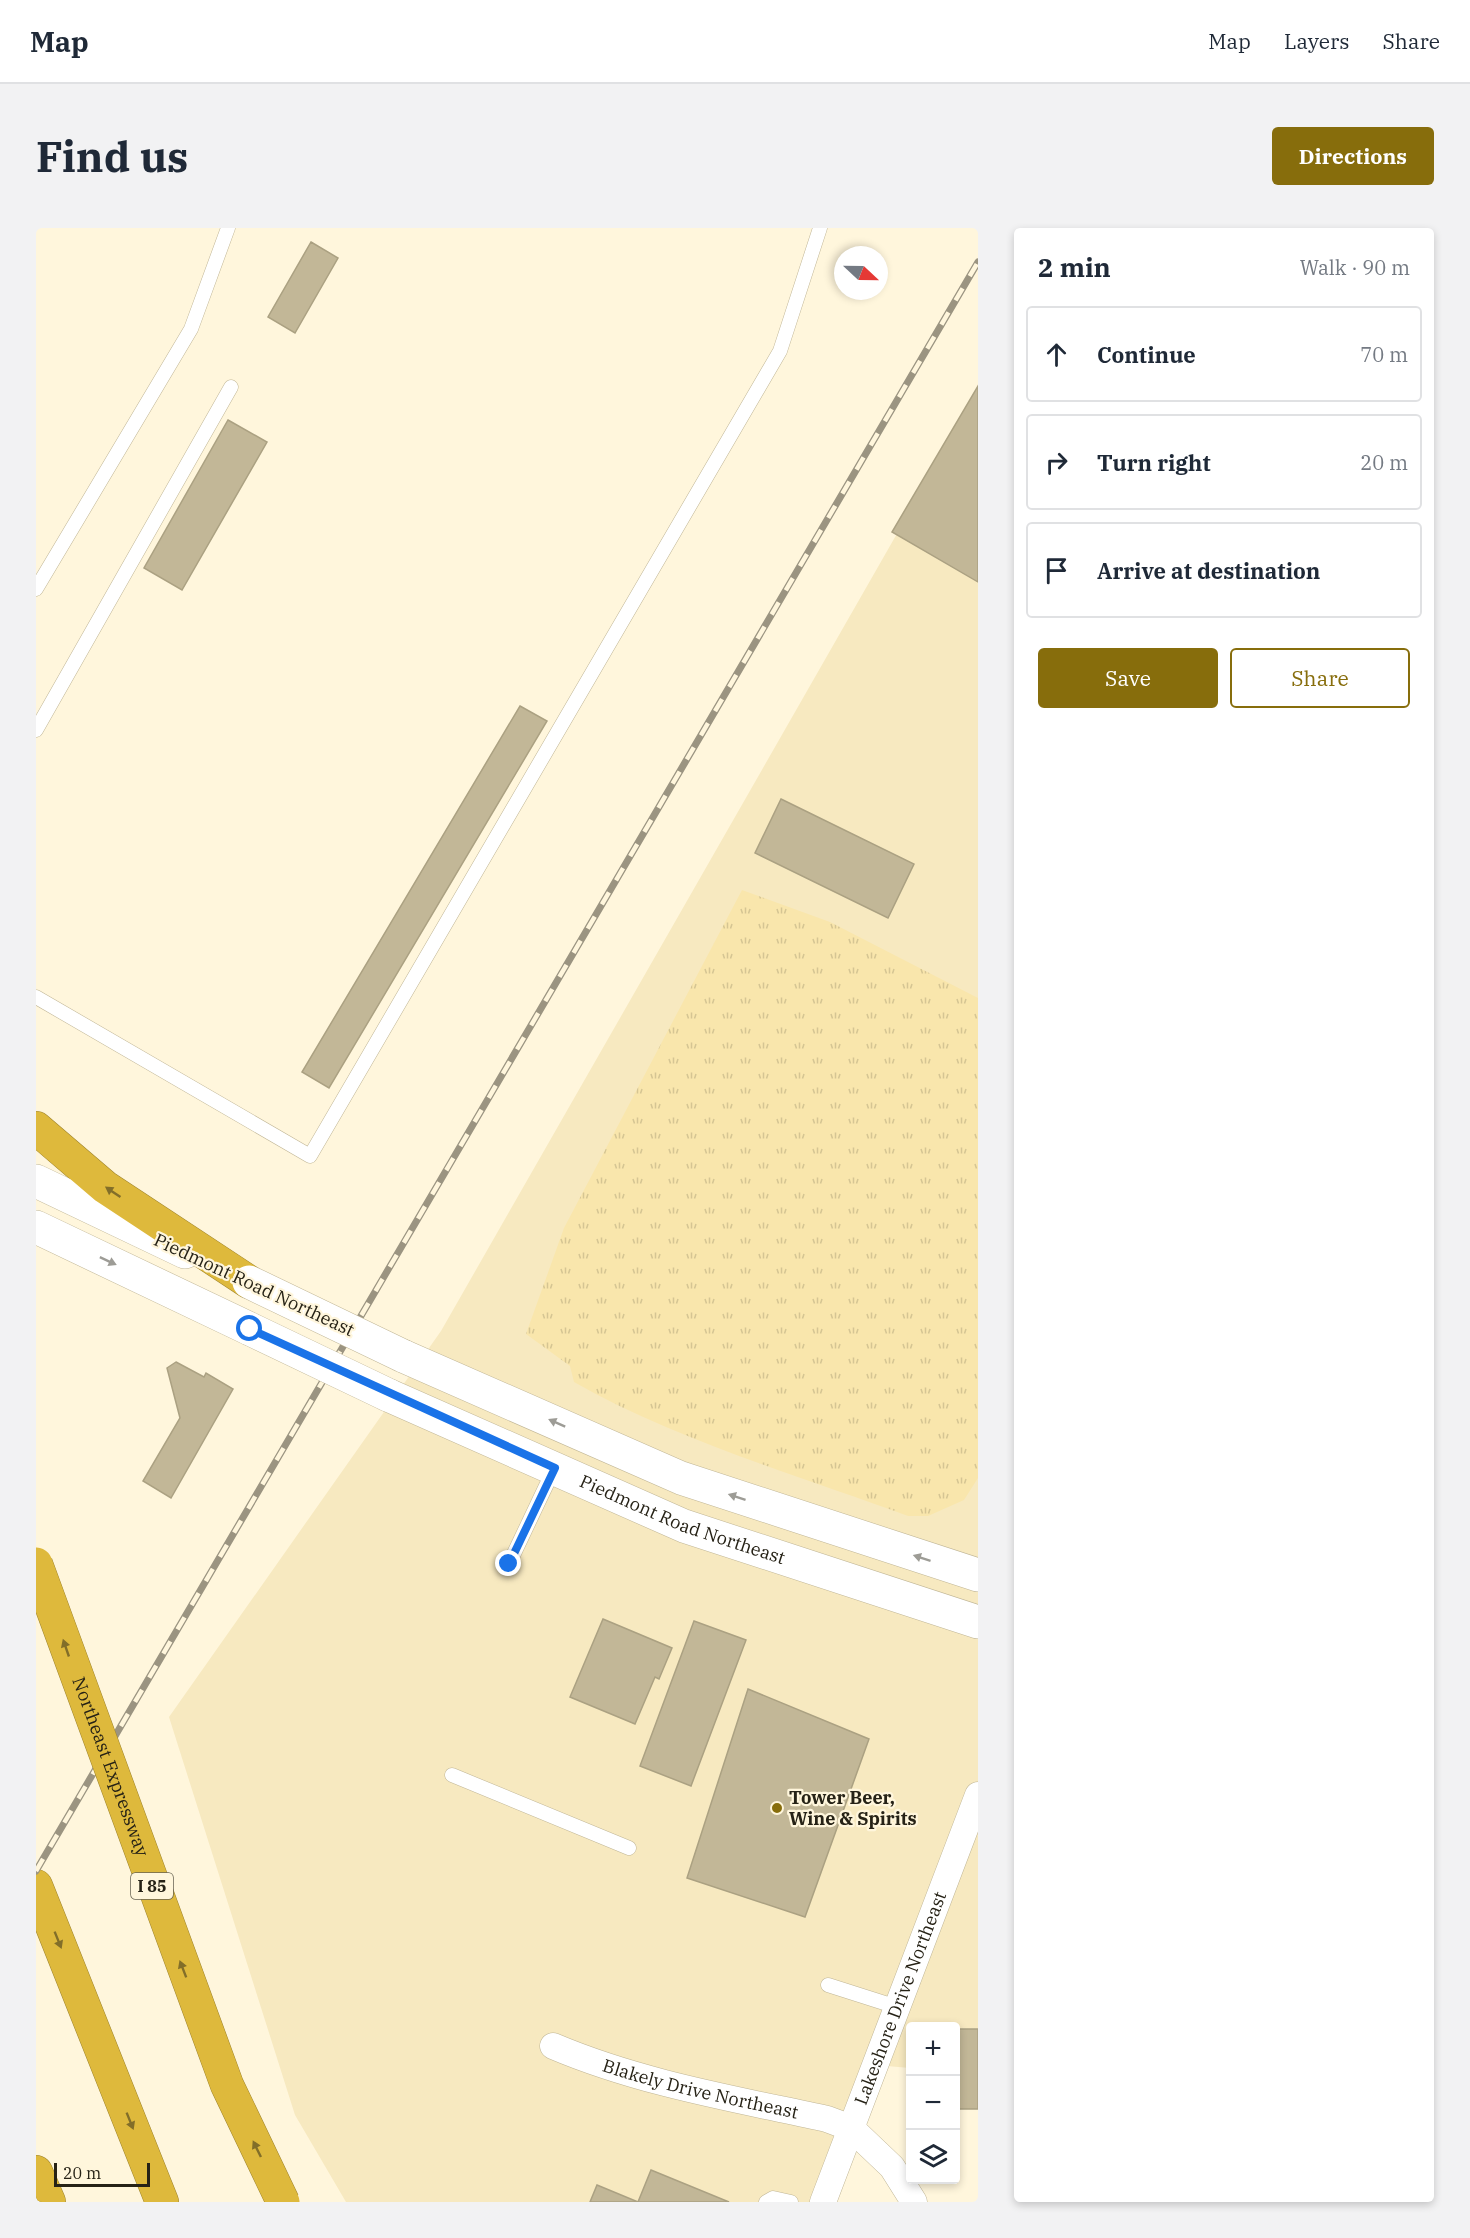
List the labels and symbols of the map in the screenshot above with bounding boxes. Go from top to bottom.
north arrow [834,246,888,300]
one-way arrow [105,1186,121,1198]
street label: Piedmont Road Northeast [150,1228,358,1341]
one-way arrow [99,1257,116,1266]
route start [236,1315,262,1341]
one-way arrow [547,1418,565,1428]
street label: Piedmont Road Northeast [576,1469,788,1569]
one-way arrow [728,1491,746,1501]
route end [495,1550,521,1576]
one-way arrow [913,1552,931,1562]
one-way arrow [60,1639,70,1657]
street label: Northeast Expressway [67,1674,154,1860]
place label: Tower Beer, Wine & Spirits [789,1786,917,1830]
marker: Tower Beer, Wine & Spirits [770,1801,784,1815]
road number: I 85 [131,1873,173,1899]
street label: Lakeshore Drive Northeast [849,1888,951,2108]
one-way arrow [53,1931,63,1949]
one-way arrow [178,1960,187,1978]
street label: Blakely Drive Northeast [600,2054,800,2124]
one-way arrow [125,2113,135,2131]
one-way arrow [253,2141,262,2158]
scale bar [54,2160,150,2188]

